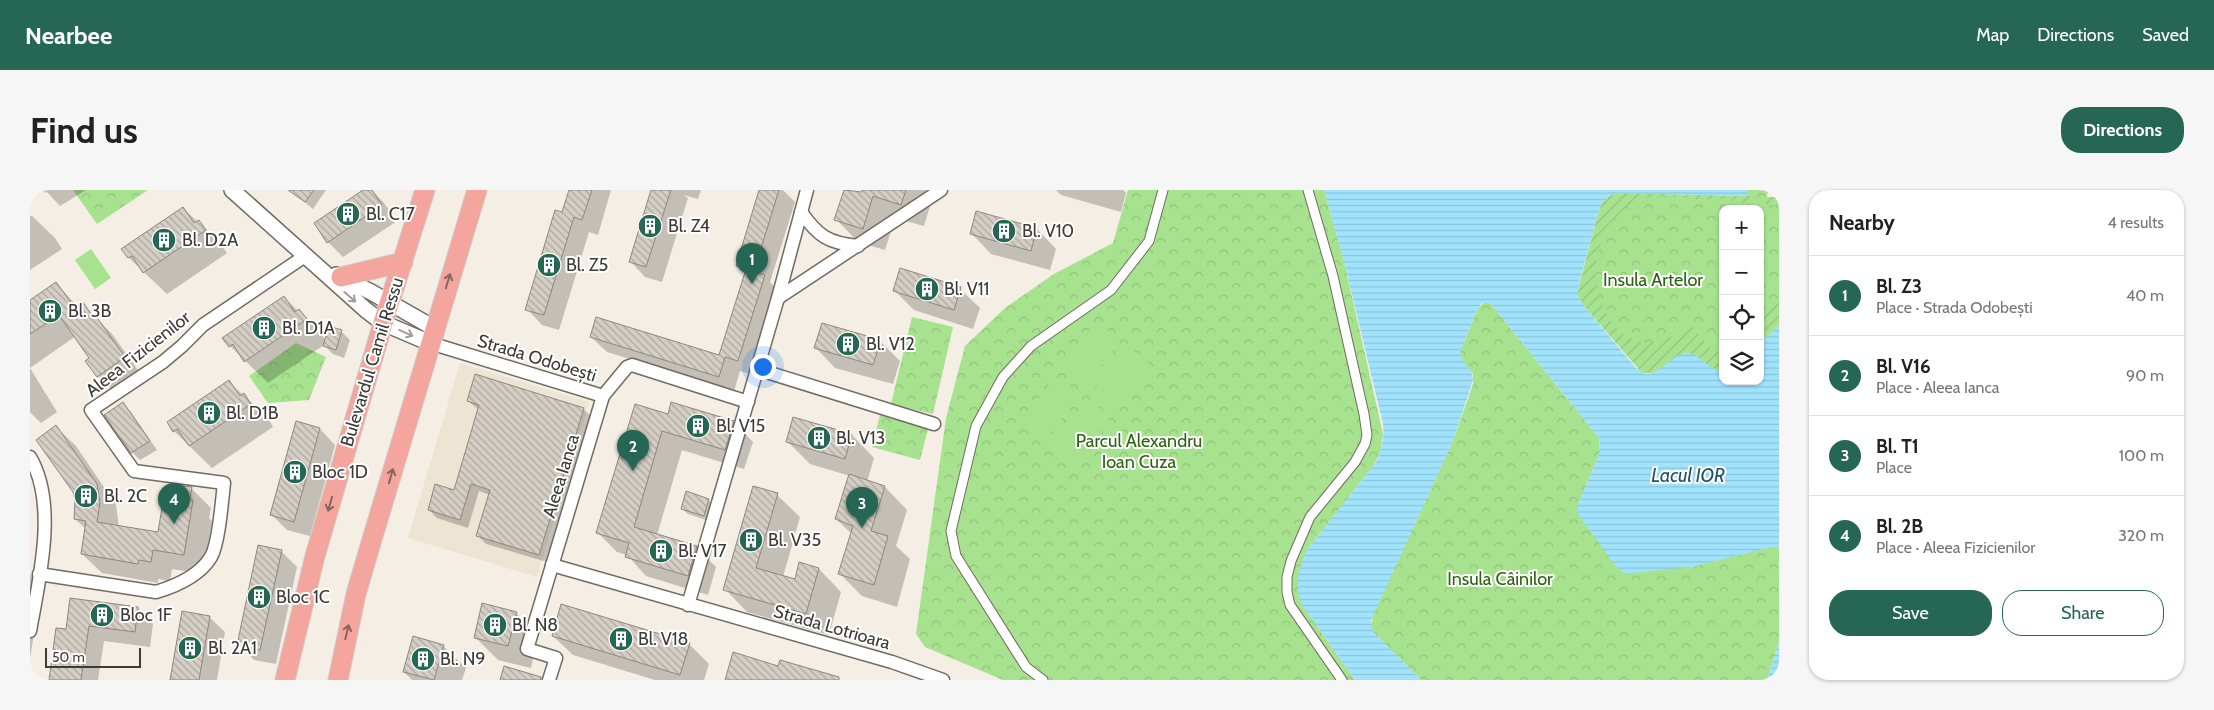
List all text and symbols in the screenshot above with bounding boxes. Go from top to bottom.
text: Nearbee [25,21,112,50]
text: Map [1976,24,2009,46]
text: Directions [2037,24,2114,46]
text: Saved [2142,24,2189,46]
button: Directions [2061,107,2184,153]
text: Find us [30,109,138,152]
building icon: Bl. C17 [335,201,361,227]
place label: Bl. C17 [366,203,415,225]
map controls [1719,205,1764,385]
button: + [1719,205,1764,250]
text: Nearby [1829,210,1895,235]
building icon: Bl. Z4 [637,213,663,239]
text: 4 results [2107,213,2164,232]
place label: Bl. Z4 [668,215,710,237]
building icon: Bl. V10 [991,218,1017,244]
place label: Bl. V10 [1022,220,1074,242]
building icon: Bl. D2A [151,227,177,253]
place label: Bl. D2A [182,229,238,251]
pin: 1 [736,243,768,284]
button: − [1719,250,1764,295]
building icon: Bl. Z5 [536,252,562,278]
place label: Bl. Z5 [566,254,608,276]
park label: Insula Artelor [1603,269,1703,291]
one-way arrow [444,274,454,290]
street label: Bulevardul Camil Ressu [336,275,408,449]
text: Bl. Z3 [1876,275,1922,298]
building icon: Bl. V11 [914,276,940,302]
place label: Bl. V11 [944,278,989,300]
text: 1 [1842,286,1848,305]
text: 40 m [2126,286,2164,305]
one-way arrow [343,291,356,303]
button: locate [1719,295,1764,340]
building icon: Bl. 3B [37,298,63,324]
text: Place · Strada Odobești [1876,298,2033,317]
place label: Bl. 3B [68,300,111,322]
street label: Aleea Fizicienilor [81,306,195,402]
building icon: Bl. D1A [251,315,277,341]
place label: Bl. D1A [282,317,335,339]
one-way arrow [398,329,413,339]
street label: Strada Odobești [474,329,599,388]
building icon: Bl. V12 [835,331,861,357]
place label: Bl. V12 [866,333,915,355]
button: layers [1719,340,1764,385]
your location [750,354,776,380]
text: Bl. V16 [1876,355,1931,378]
text: 2 [1841,366,1849,385]
text: 90 m [2126,366,2164,385]
text: Place · Aleea Ianca [1876,378,1999,397]
building icon: Bl. D1B [196,400,222,426]
place label: Bl. D1B [226,402,279,424]
building icon: Bl. V15 [685,413,711,439]
place label: Bl. V15 [716,415,765,437]
building icon: Bl. V13 [806,425,832,451]
place label: Bl. V13 [836,427,885,449]
pin: 2 [617,430,649,471]
park label: Parcul Alexandru Ioan Cuza [1076,430,1202,473]
street label: Aleea Ianca [538,431,584,520]
text: Bl. T1 [1876,435,1919,458]
text: 3 [1841,446,1849,465]
text: 100 m [2119,446,2164,465]
text: Place [1876,458,1912,477]
building icon: Bloc 1D [282,459,308,485]
place label: Bloc 1D [312,461,368,483]
water label: Lacul IOR [1651,464,1725,487]
one-way arrow [386,468,396,484]
building icon: Bl. 2C [73,483,99,509]
pin: 4 [158,483,190,524]
place label: Bl. 2C [104,485,147,507]
pin: 3 [846,487,878,528]
one-way arrow [325,495,335,511]
text: Bl. 2B [1876,515,1923,538]
text: 4 [1840,526,1850,545]
text: 320 m [2118,526,2164,545]
building icon: Bl. V35 [738,527,764,553]
place label: Bl. V35 [768,529,821,551]
building icon: Bl. V17 [648,538,674,564]
text: Place · Aleea Fizicienilor [1876,538,2035,557]
place label: Bl. V17 [678,540,727,562]
park label: Insula Câinilor [1447,568,1553,590]
building icon: Bloc 1C [246,584,272,610]
place label: Bloc 1C [276,586,330,608]
button: Save [1829,590,1992,636]
button: Share [2002,590,2164,636]
street label: Strada Lotrioara [771,600,893,654]
building icon: Bloc 1F [89,602,115,628]
place label: Bloc 1F [120,604,173,626]
building icon: Bl. N8 [482,612,508,638]
place label: Bl. N8 [512,614,558,636]
one-way arrow [343,625,352,641]
building icon: Bl. V18 [608,626,634,652]
place label: Bl. V18 [638,628,688,650]
building icon: Bl. 2A1 [177,635,203,661]
place label: Bl. 2A1 [208,637,257,659]
scale bar [45,645,141,668]
building icon: Bl. N9 [410,646,436,672]
text: 50 m [52,648,85,666]
place label: Bl. N9 [440,648,486,670]

